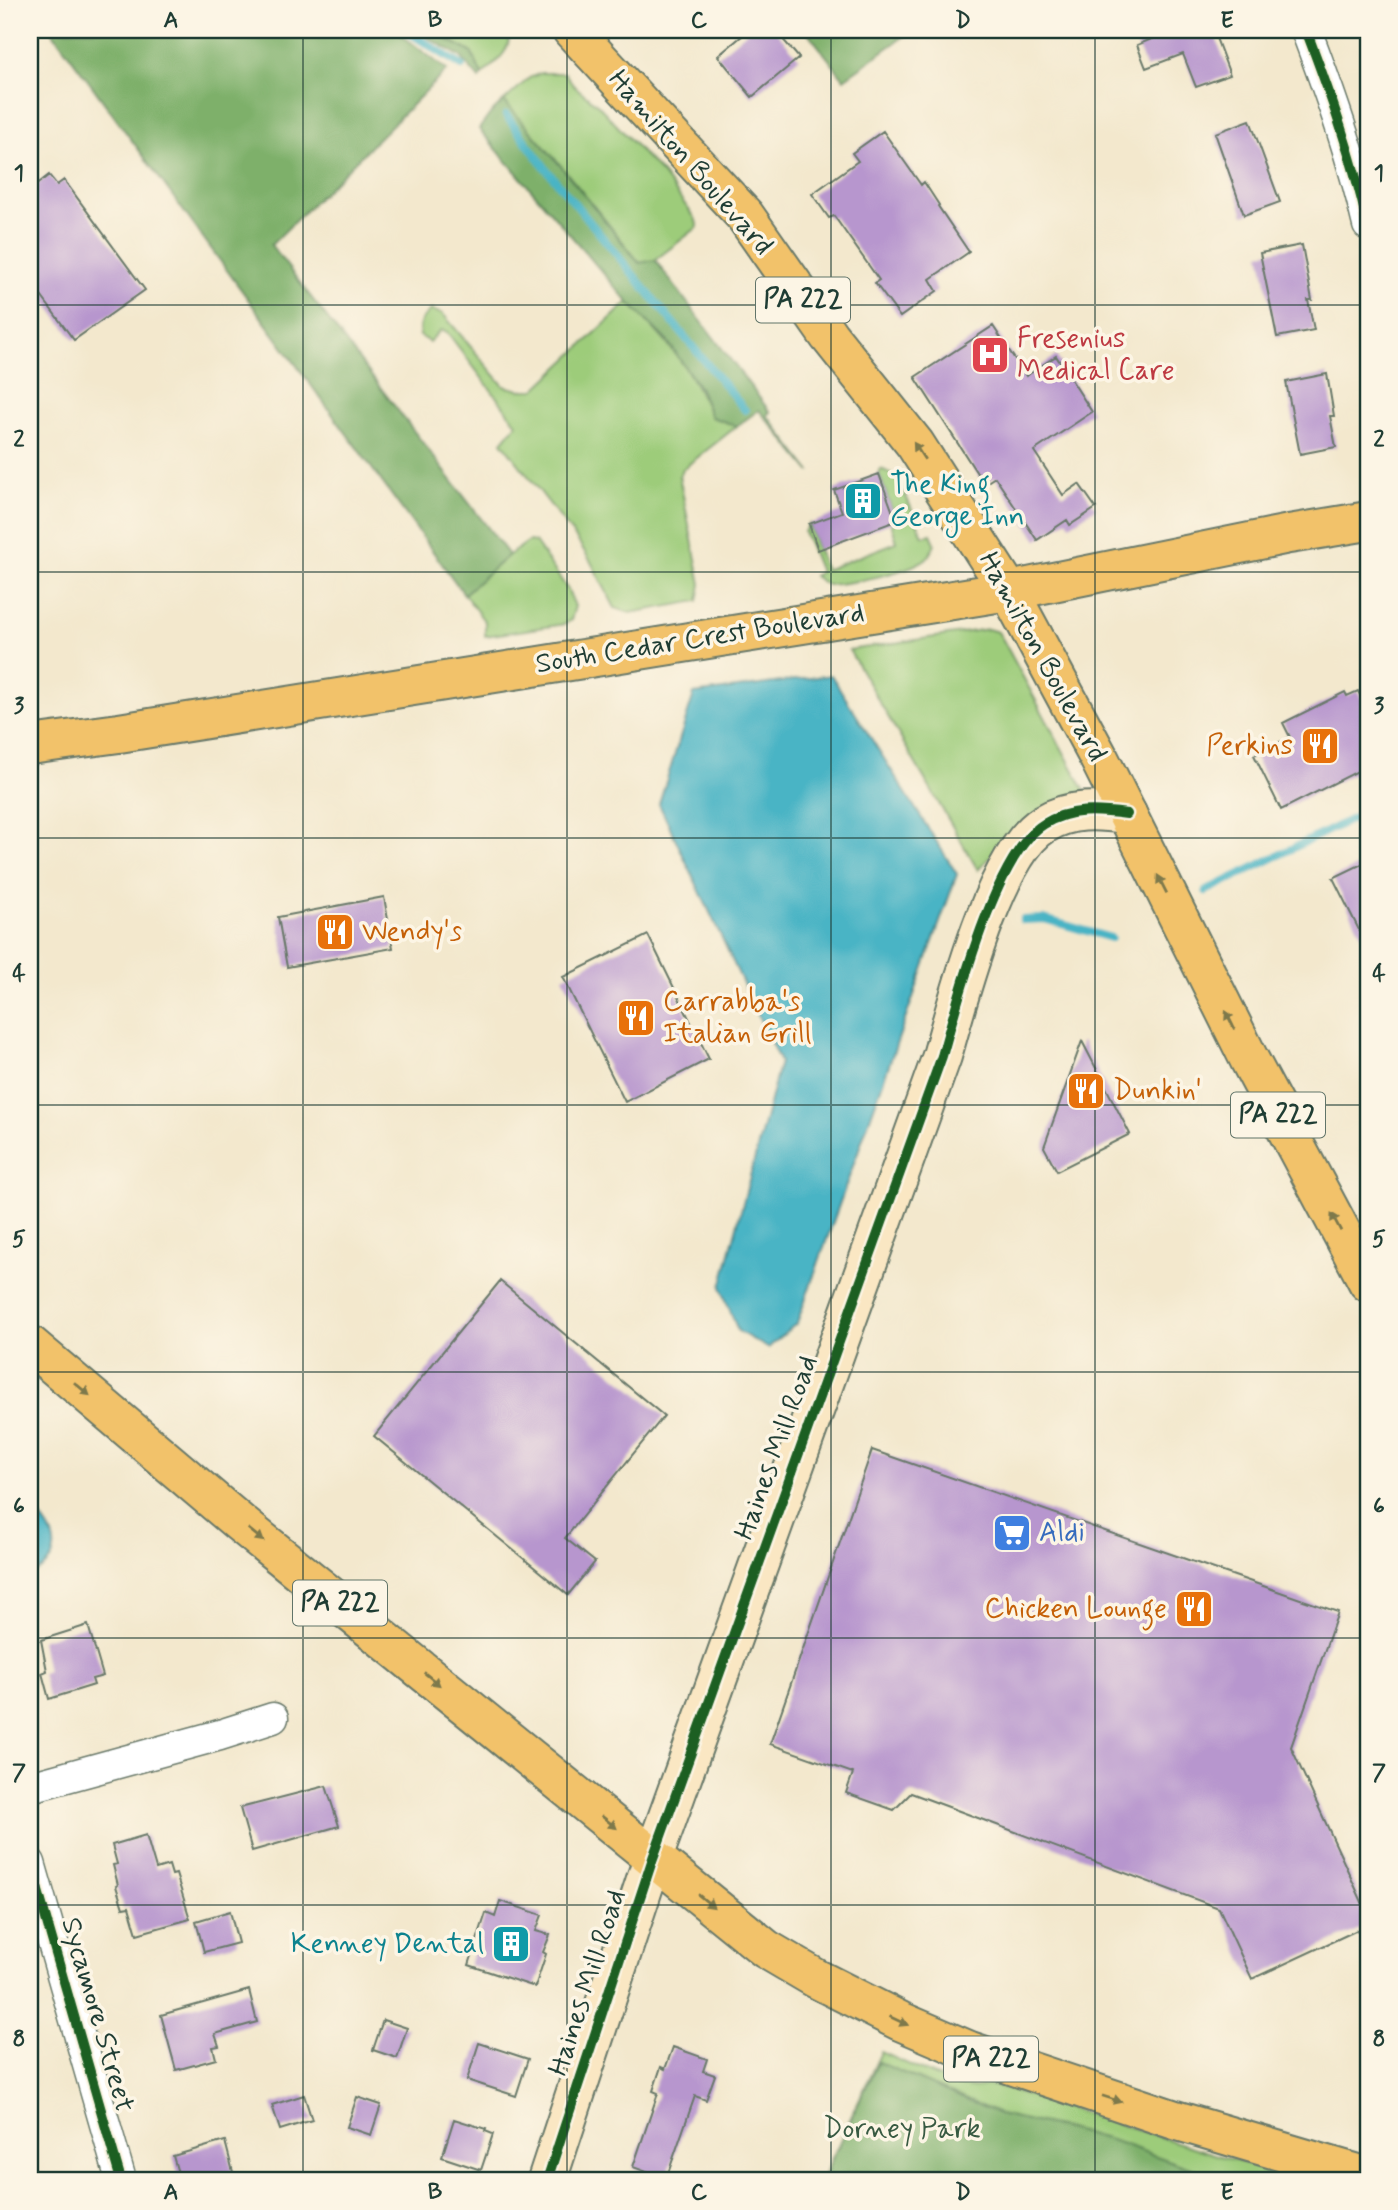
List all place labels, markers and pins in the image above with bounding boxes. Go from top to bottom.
place label: Fresenius Medical Care [1017,321,1175,390]
hospital icon: Fresenius Medical Care [969,334,1011,376]
place label: The King George Inn [890,467,1025,538]
building icon: The King George Inn [842,480,884,522]
restaurant icon: Perkins [1299,725,1341,767]
place label: Perkins [1206,728,1293,765]
restaurant icon: Wendy's [314,911,356,953]
place label: Wendy's [362,914,462,951]
place label: Carrabba's Italian Grill [663,984,812,1053]
restaurant icon: Carrabba's Italian Grill [615,997,657,1039]
restaurant icon: Dunkin' [1065,1070,1107,1112]
place label: Dunkin' [1113,1073,1202,1110]
supermarket icon: Aldi [991,1512,1033,1554]
place label: Aldi [1039,1515,1085,1552]
restaurant icon: Chicken Lounge [1173,1588,1215,1630]
place label: Chicken Lounge [984,1591,1167,1631]
building icon: Kenney Dental [490,1923,532,1965]
place label: Kenney Dental [291,1926,484,1963]

